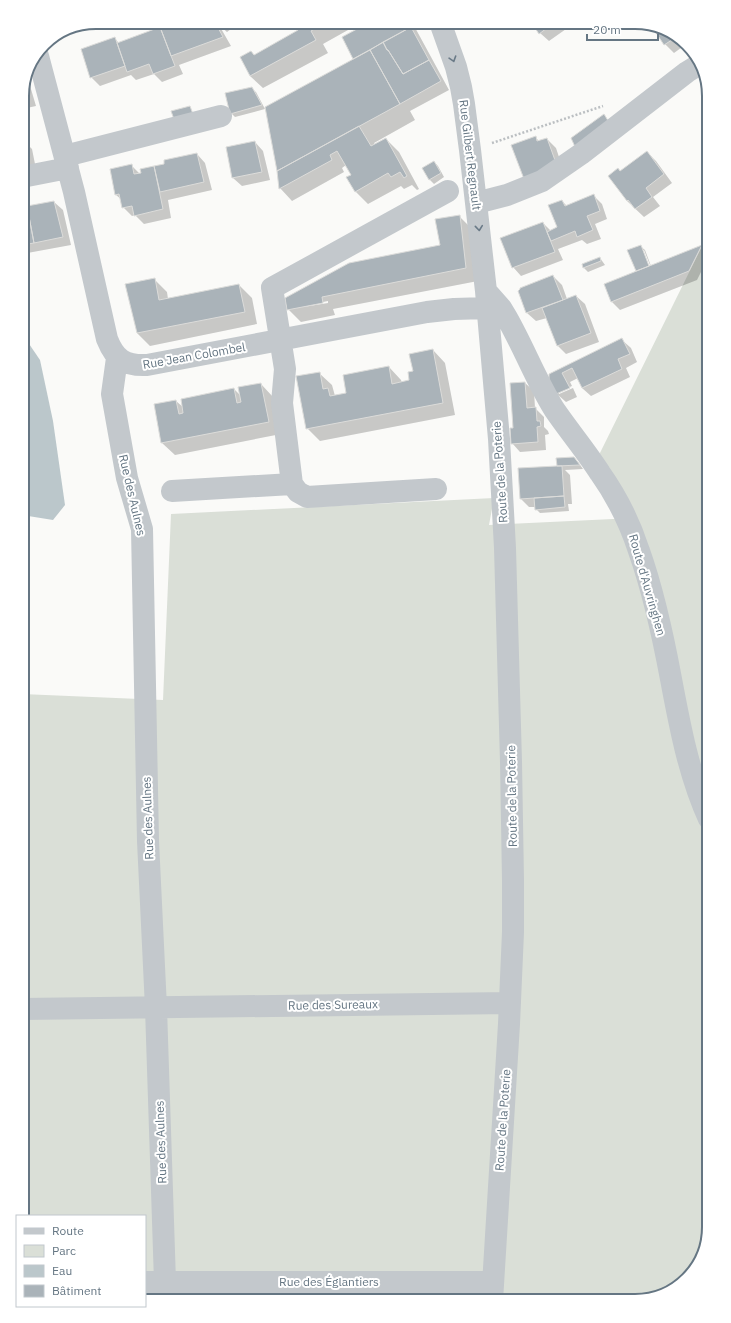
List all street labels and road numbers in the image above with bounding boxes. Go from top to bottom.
street label: Rue Gilbert Regnault [456,99,485,211]
street label: Rue Jean Colombel [141,339,246,372]
street label: Route de la Poterie [488,420,511,523]
street label: Rue des Aulnes [116,453,149,537]
street label: Route d'Auvringhen [626,532,669,637]
street label: Route de la Poterie [503,744,520,847]
street label: Rue des Aulnes [139,776,156,860]
street label: Rue des Sureaux [288,996,378,1013]
street label: Route de la Poterie [491,1068,514,1171]
street label: Rue des Aulnes [152,1100,169,1184]
street label: Rue des Églantiers [279,1274,379,1289]

